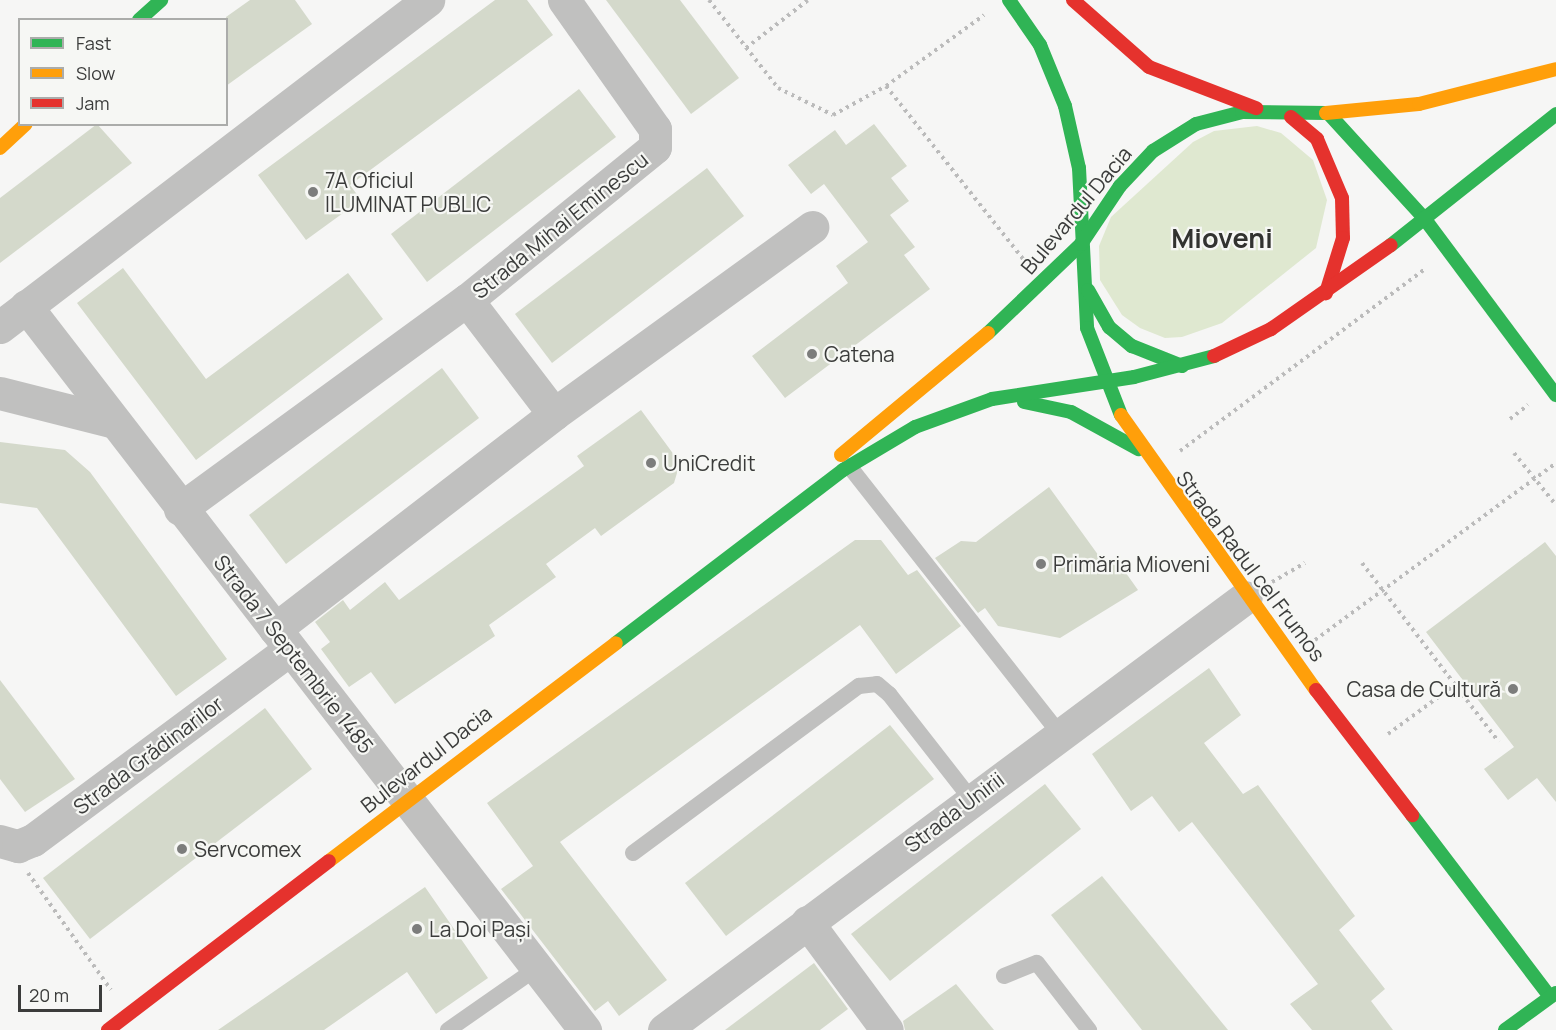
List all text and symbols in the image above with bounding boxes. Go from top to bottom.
legend [18,18,228,126]
text: Fast [76,31,111,55]
text: Slow [76,61,115,85]
text: Jam [76,91,110,115]
street label: Bulevardul Dacia [1015,141,1137,279]
street label: Strada Mihai Eminescu [467,146,653,304]
place label: 7A Oficiul ILUMINAT PUBLIC [325,167,492,217]
marker: 7A Oficiul ILUMINAT PUBLIC [306,185,320,199]
district label: Mioveni [1171,222,1273,254]
place label: Catena [824,341,895,367]
marker: Catena [805,347,819,361]
place label: UniCredit [663,450,756,476]
marker: UniCredit [644,456,658,470]
street label: Strada Radul cel Frumos [1171,466,1331,666]
street label: Strada 7 Septembrie 1485 [209,550,379,758]
place label: Primăria Mioveni [1053,551,1210,577]
marker: Primăria Mioveni [1034,557,1048,571]
place label: Casa de Cultură [1346,676,1501,702]
marker: Casa de Cultură [1506,682,1520,696]
street label: Strada Grădinarilor [68,690,228,820]
street label: Bulevardul Dacia [356,700,496,818]
street label: Strada Unirii [899,766,1009,858]
place label: Servcomex [194,836,301,862]
marker: Servcomex [175,842,189,856]
place label: La Doi Pași [429,916,531,942]
marker: La Doi Pași [410,922,424,936]
scale bar [21,973,105,1011]
text: 20 m [29,983,69,1007]

